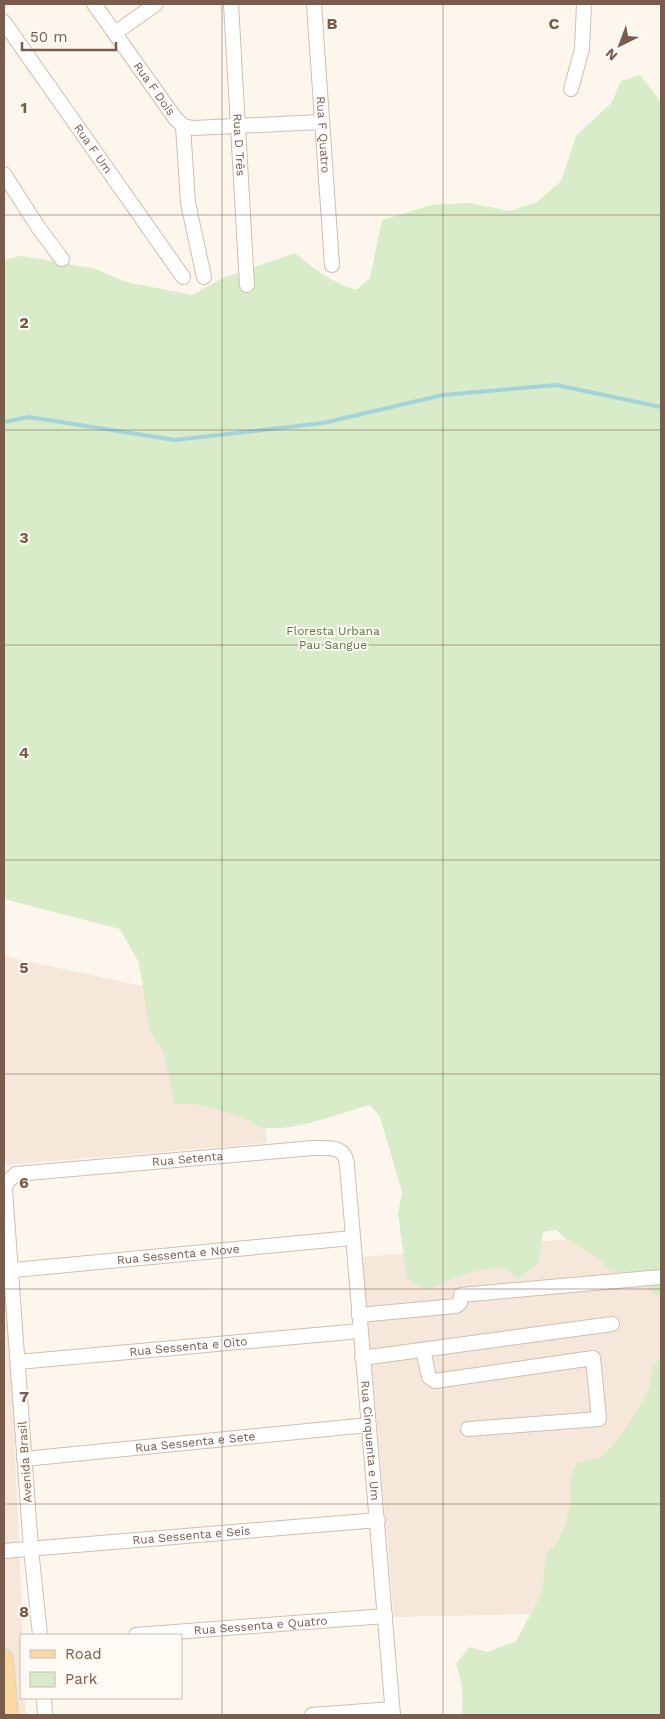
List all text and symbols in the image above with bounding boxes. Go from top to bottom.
text: B [327,14,338,33]
text: C [549,14,560,33]
scale bar [22,20,116,52]
north arrow [595,20,645,70]
text: 50 m [30,28,67,46]
text: N [602,45,621,64]
street label: Rua F Dois [130,59,178,118]
street label: Rua F Quatro [313,96,333,174]
text: 1 [21,98,27,117]
street label: Rua D Três [230,113,248,176]
street label: Rua F Um [71,122,115,176]
text: 2 [19,313,29,332]
text: 3 [19,528,29,547]
park label: Floresta Urbana Pau Sangue [286,624,380,652]
text: 4 [19,743,29,762]
text: 5 [19,958,29,977]
street label: Rua Setenta [151,1149,224,1169]
text: 6 [19,1173,29,1192]
street label: Rua Sessenta e Nove [116,1242,240,1267]
street label: Rua Sessenta e Oito [129,1334,248,1359]
street label: Rua Cinquenta e Um [358,1380,382,1501]
text: 7 [19,1387,29,1406]
street label: Avenida Brasil [15,1420,35,1503]
street label: Rua Sessenta e Sete [134,1429,256,1455]
street label: Rua Sessenta e Seis [132,1524,251,1547]
text: 8 [19,1602,29,1621]
street label: Rua Sessenta e Quatro [193,1613,328,1638]
legend [20,1634,182,1699]
text: Road [65,1645,102,1663]
text: Park [65,1670,98,1688]

